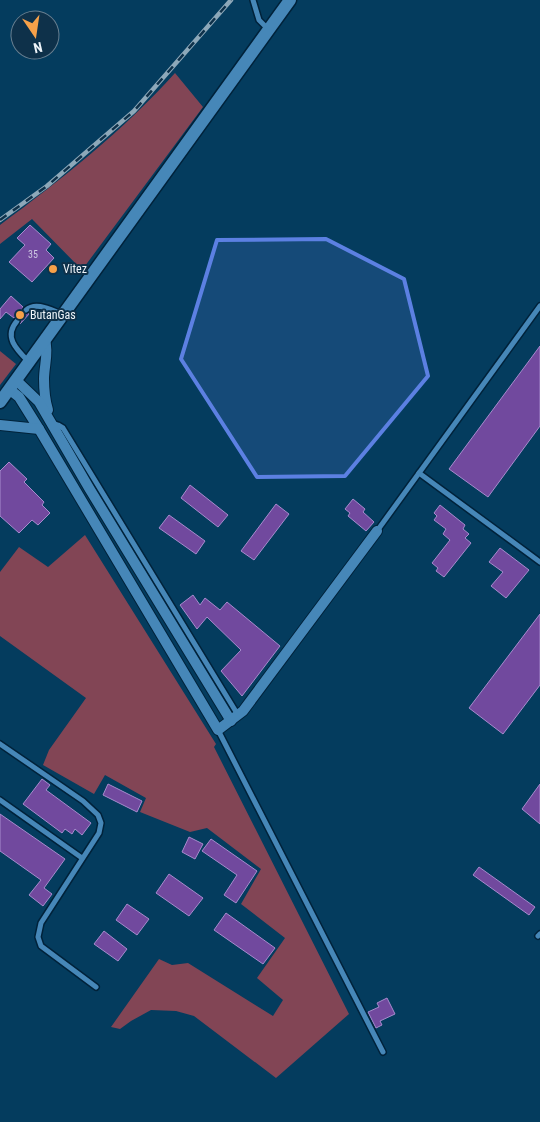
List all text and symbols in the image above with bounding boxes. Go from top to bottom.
north arrow [10,10,60,60]
text: N [32,39,44,56]
house number: 35 [28,249,38,260]
place label: Vitez [63,262,87,276]
marker: Vitez [47,263,59,275]
place label: ButanGas [30,308,76,322]
marker: ButanGas [14,309,26,321]

